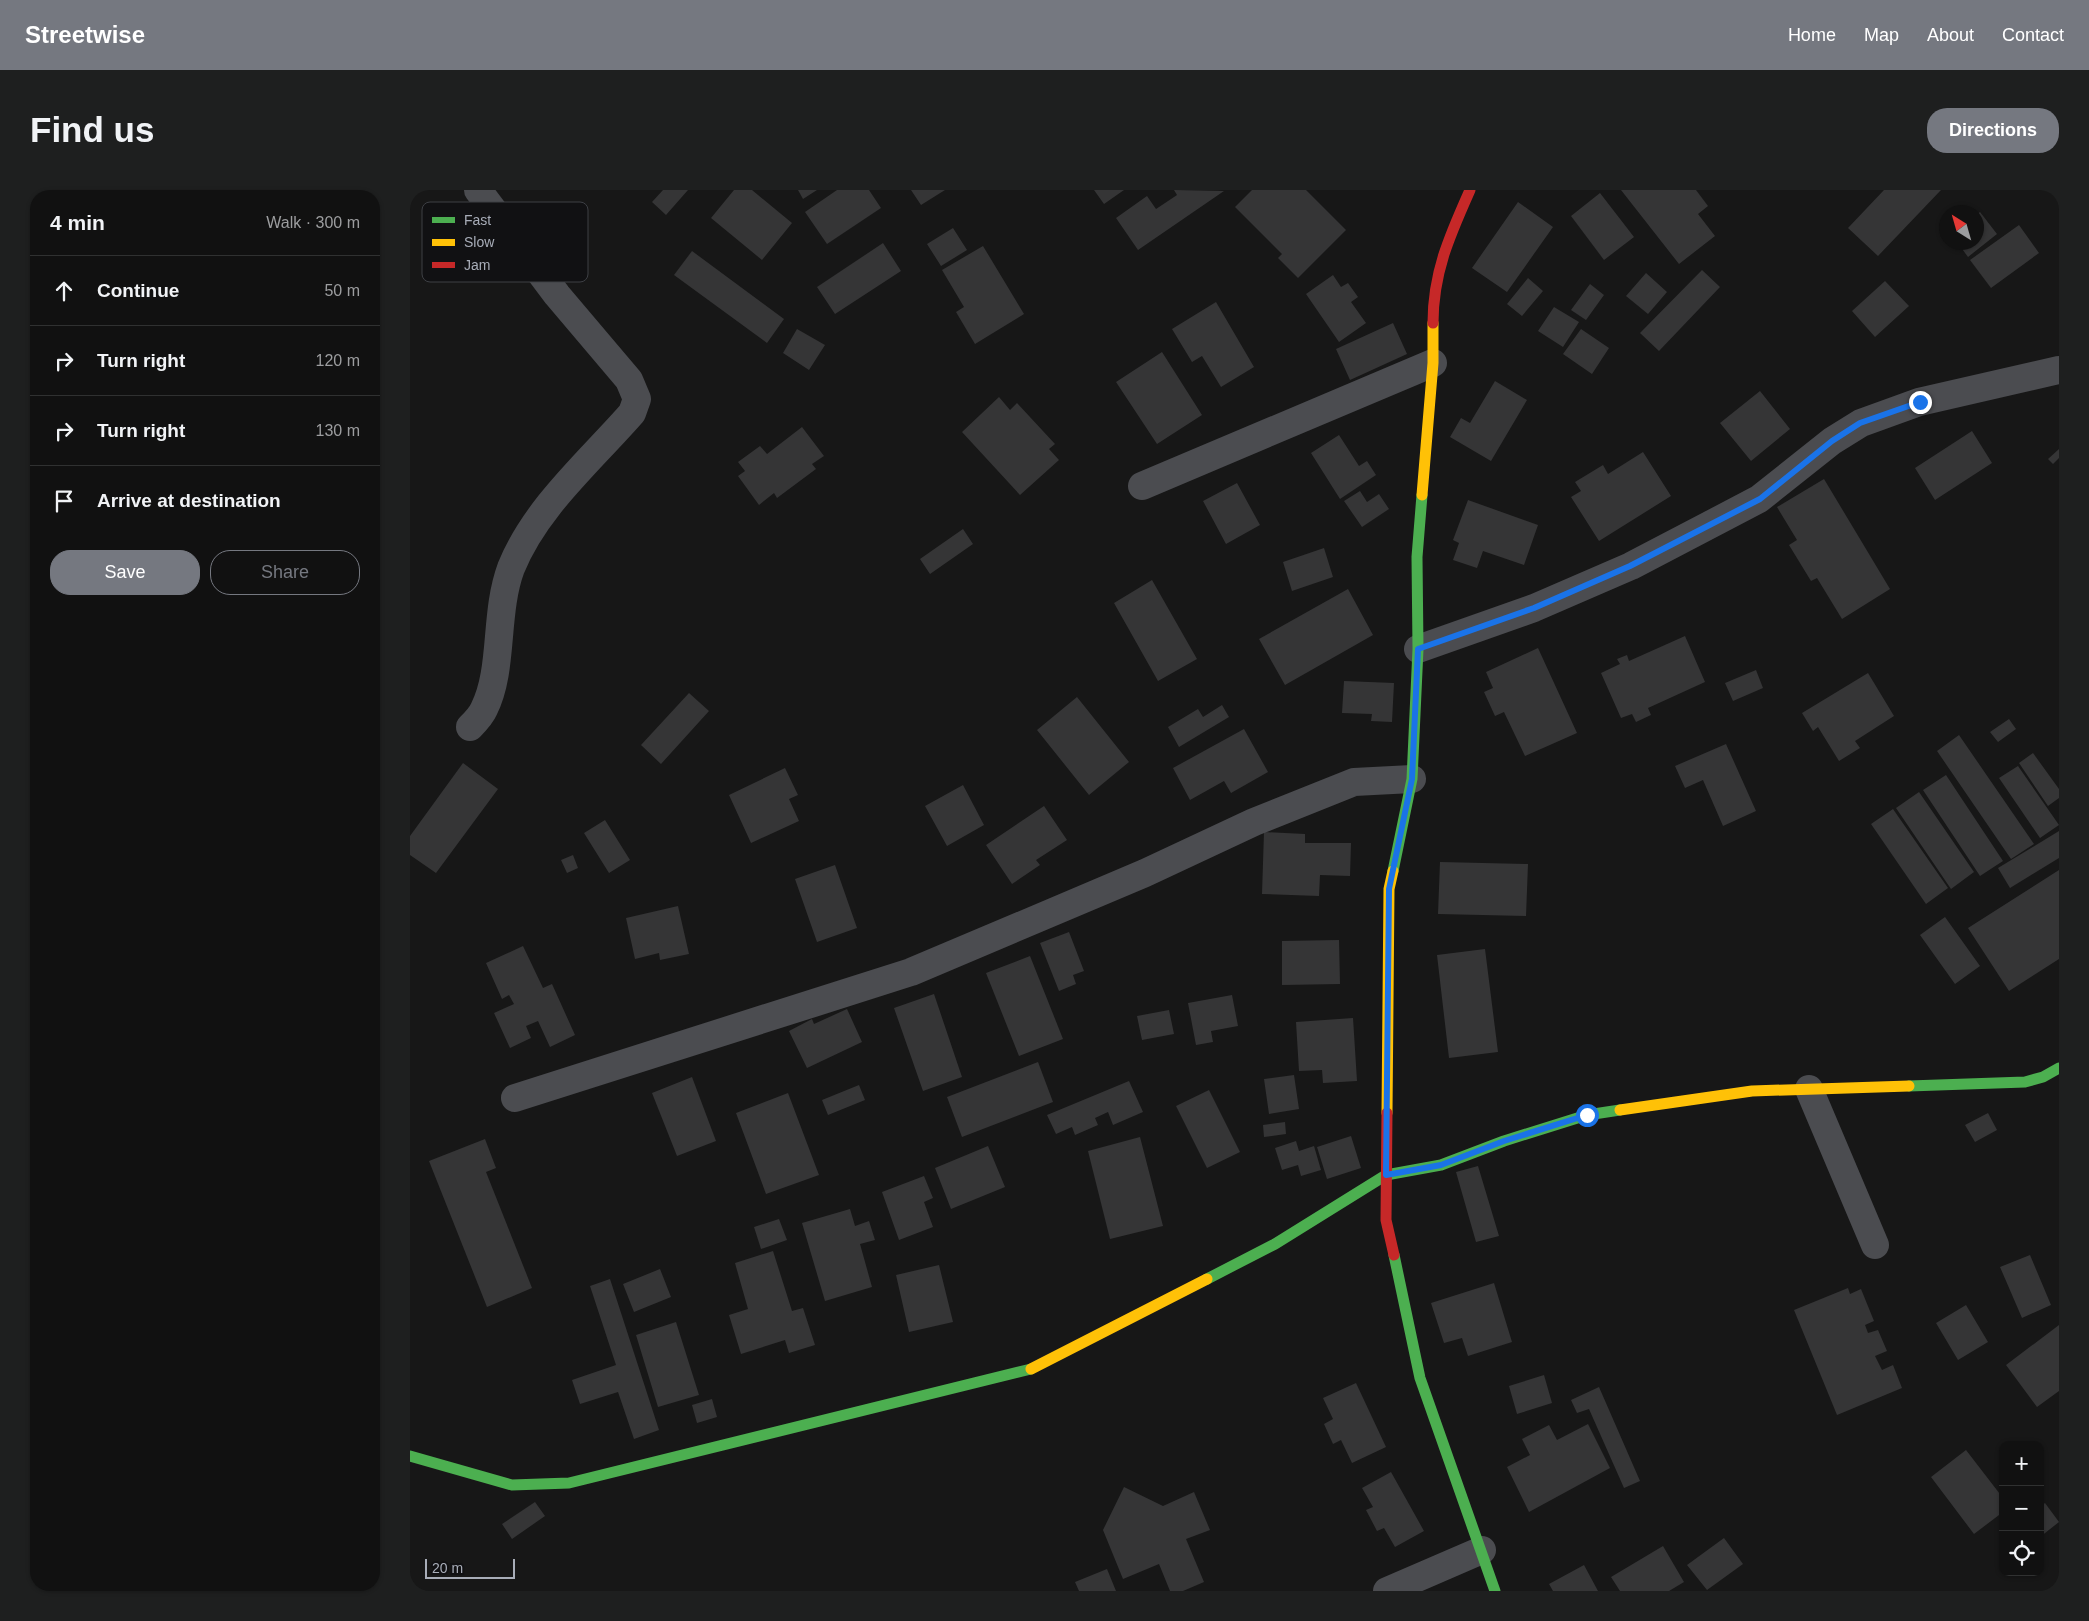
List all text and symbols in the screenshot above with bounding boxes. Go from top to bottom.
text: Streetwise [25,21,145,48]
text: Home [1788,25,1836,45]
text: Map [1864,25,1899,45]
text: About [1927,25,1974,45]
text: Contact [2002,25,2064,45]
button: Directions [1927,108,2059,153]
text: Find us [30,110,154,149]
legend [422,202,588,282]
north arrow [1939,205,1984,250]
text: 4 min [50,211,105,234]
text: Fast [464,212,491,228]
text: Walk · 300 m [266,214,360,231]
text: Slow [464,234,495,250]
text: Jam [464,257,490,273]
icon: ahead [50,277,78,305]
text: Continue [97,280,179,301]
text: 50 m [324,282,360,299]
icon: right [50,347,78,375]
text: Turn right [97,350,185,371]
text: 120 m [316,352,360,369]
route end [1909,391,1932,414]
icon: right [50,417,78,445]
text: Turn right [97,420,185,441]
text: 130 m [316,422,360,439]
icon: arrive [50,487,78,515]
text: Arrive at destination [97,490,281,511]
button: Save [50,550,200,595]
button: Share [210,550,360,595]
route start [1576,1104,1599,1127]
map controls [1999,1441,2044,1576]
button: + [1999,1441,2044,1486]
button: − [1999,1486,2044,1531]
button: locate [1999,1531,2044,1576]
scale bar [425,1556,515,1579]
text: 20 m [432,1560,463,1576]

